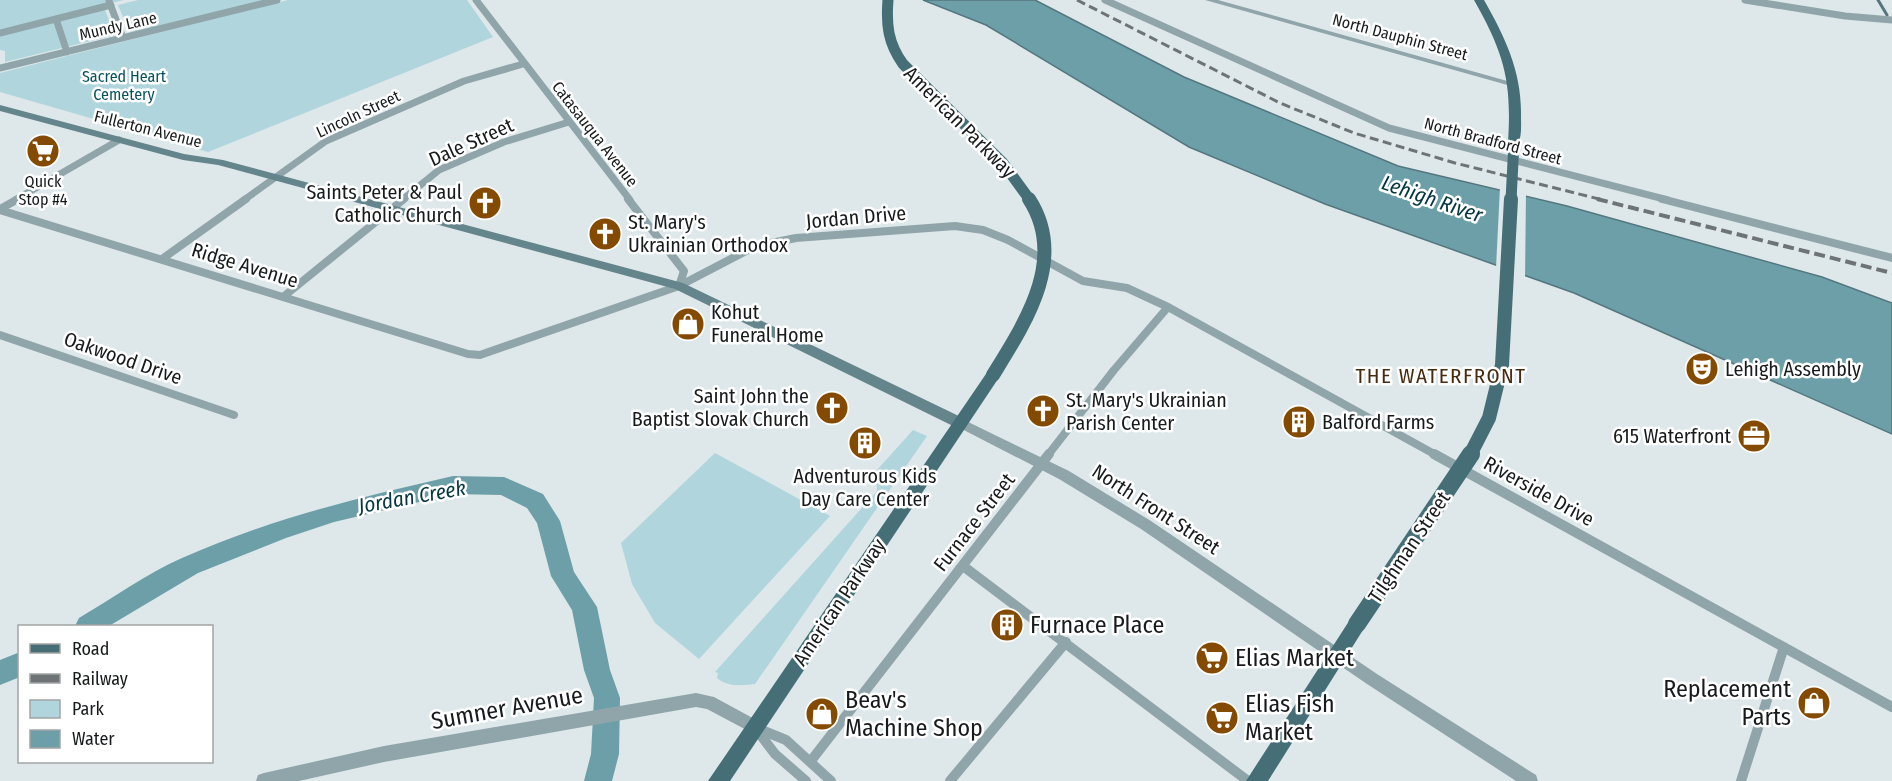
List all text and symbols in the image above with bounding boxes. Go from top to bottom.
street label: Mundy Lane [77,8,159,44]
street label: North Dauphin Street [1330,10,1470,64]
street label: American Parkway [899,61,1021,183]
park label: Sacred Heart Cemetery [82,67,167,104]
street label: Catasauqua Avenue [548,78,642,190]
street label: Lincoln Street [313,86,404,142]
street label: Fullerton Avenue [92,106,204,152]
street label: Dale Street [425,113,517,171]
street label: North Bradford Street [1422,114,1564,169]
supermarket icon: Quick Stop #4 [25,133,61,169]
water label: Lehigh River [1378,170,1487,229]
place label: Quick Stop #4 [19,172,68,209]
place label: Saints Peter & Paul Catholic Church [306,180,462,227]
church icon: Saints Peter & Paul Catholic Church [467,185,503,221]
street label: Jordan Drive [805,201,907,233]
place label: St. Mary's Ukrainian Orthodox [628,210,788,257]
church icon: St. Mary's Ukrainian Orthodox [587,216,623,252]
street label: Ridge Avenue [189,237,301,293]
place label: Kohut Funeral Home [711,300,824,347]
shop icon: Kohut Funeral Home [670,306,706,342]
street label: Oakwood Drive [61,327,185,389]
theatre icon: Lehigh Assembly [1684,351,1720,387]
place label: Lehigh Assembly [1725,357,1861,381]
district label: THE WATERFRONT [1355,363,1527,389]
place label: Saint John the Baptist Slovak Church [632,384,809,431]
place label: St. Mary's Ukrainian Parish Center [1066,388,1227,435]
church icon: Saint John the Baptist Slovak Church [814,390,850,426]
church icon: St. Mary's Ukrainian Parish Center [1025,393,1061,429]
building icon: Balford Farms [1281,404,1317,440]
place label: Balford Farms [1322,410,1434,434]
office icon: 615 Waterfront [1736,418,1772,454]
place label: 615 Waterfront [1613,424,1731,448]
building icon: Adventurous Kids Day Care Center [847,425,883,461]
street label: Riverside Drive [1480,451,1598,531]
street label: North Front Street [1088,459,1225,559]
place label: Adventurous Kids Day Care Center [794,464,937,511]
street label: Furnace Street [928,468,1020,576]
water label: Jordan Creek [355,475,468,519]
street label: Tilghman Street [1363,486,1455,607]
street label: American Parkway [788,534,890,670]
building icon: Furnace Place [989,607,1025,643]
place label: Furnace Place [1030,611,1164,639]
legend [18,625,213,763]
text: Road [72,638,109,660]
supermarket icon: Elias Market [1194,640,1230,676]
place label: Elias Market [1235,644,1354,672]
text: Railway [72,668,128,690]
place label: Replacement Parts [1663,675,1791,731]
street label: Sumner Avenue [429,681,585,735]
shop icon: Replacement Parts [1796,685,1832,721]
place label: Beav's Machine Shop [845,686,983,742]
place label: Elias Fish Market [1245,690,1335,746]
shop icon: Beav's Machine Shop [804,696,840,732]
text: Park [72,698,105,720]
supermarket icon: Elias Fish Market [1204,700,1240,736]
text: Water [72,728,115,750]

